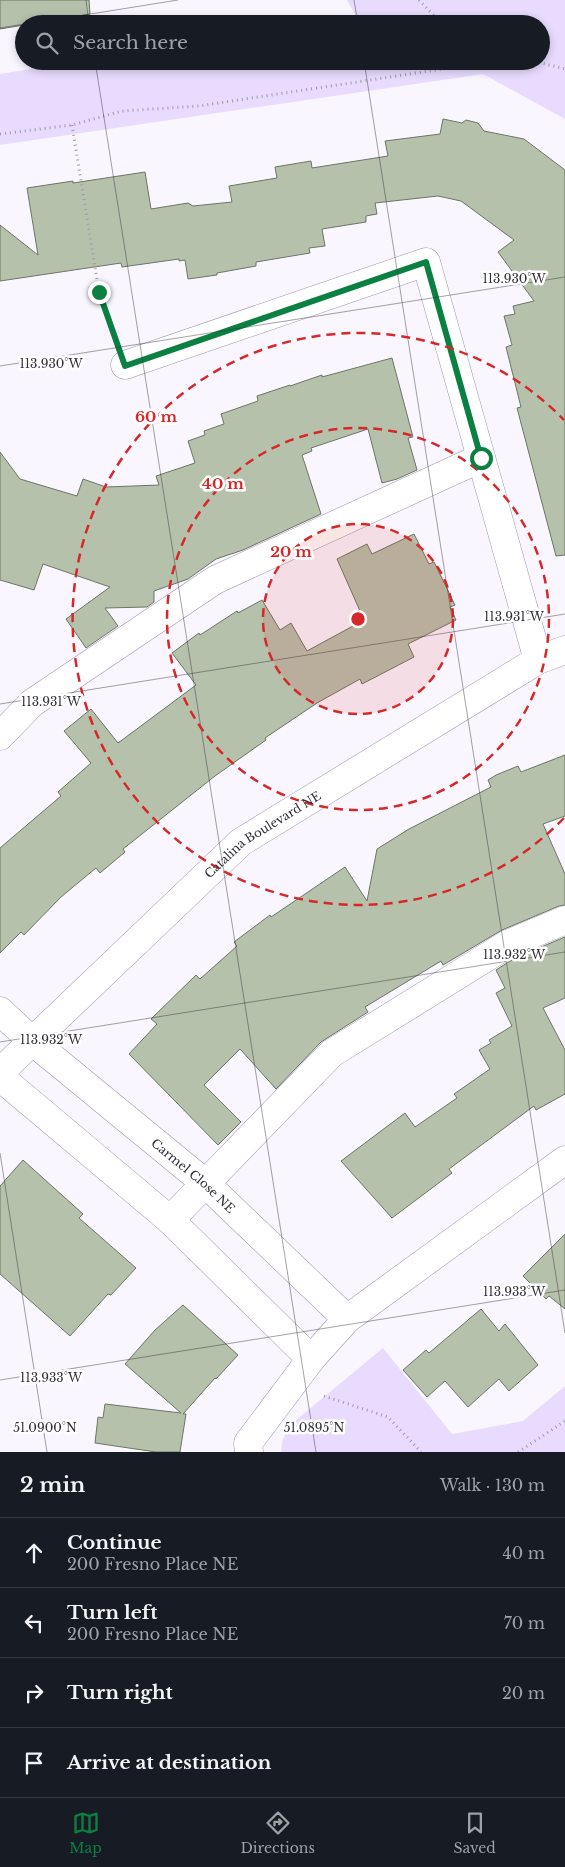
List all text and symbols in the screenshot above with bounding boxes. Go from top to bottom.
search box [15,15,550,70]
icon: search [33,29,61,57]
text: Search here [73,31,188,54]
text: 113.930°W [482,271,546,286]
route end [88,281,111,304]
text: 113.930°W [19,356,83,371]
text: 60 m [135,407,177,426]
route start [470,447,493,470]
text: 40 m [202,474,244,493]
text: 20 m [270,542,312,561]
text: 113.931°W [484,609,545,624]
centre of rings [349,610,367,628]
text: 113.931°W [21,694,82,709]
street label: Catalina Boulevard NE [201,787,324,881]
text: 113.932°W [483,947,546,962]
text: 113.932°W [20,1032,83,1047]
street label: Carmel Close NE [149,1135,239,1216]
text: 113.933°W [483,1284,546,1299]
text: 113.933°W [20,1370,83,1385]
text: 51.0900°N [13,1420,77,1435]
text: 51.0895°N [284,1420,344,1435]
text: 2 min [20,1472,85,1498]
text: Walk · 130 m [440,1475,545,1495]
text: Continue [67,1531,162,1554]
icon: ahead [20,1539,48,1567]
text: 40 m [502,1543,545,1563]
text: 200 Fresno Place NE [67,1554,238,1574]
text: Turn left [67,1601,158,1624]
icon: left [20,1609,48,1637]
text: 70 m [504,1613,545,1633]
text: 200 Fresno Place NE [67,1624,238,1644]
icon: right [20,1679,48,1707]
text: Turn right [67,1681,173,1704]
text: 20 m [502,1683,545,1703]
icon: arrive [20,1749,48,1777]
text: Arrive at destination [67,1751,271,1774]
tab: Map [69,1809,102,1857]
tab: Directions [240,1809,315,1857]
tab: Saved [453,1809,496,1857]

